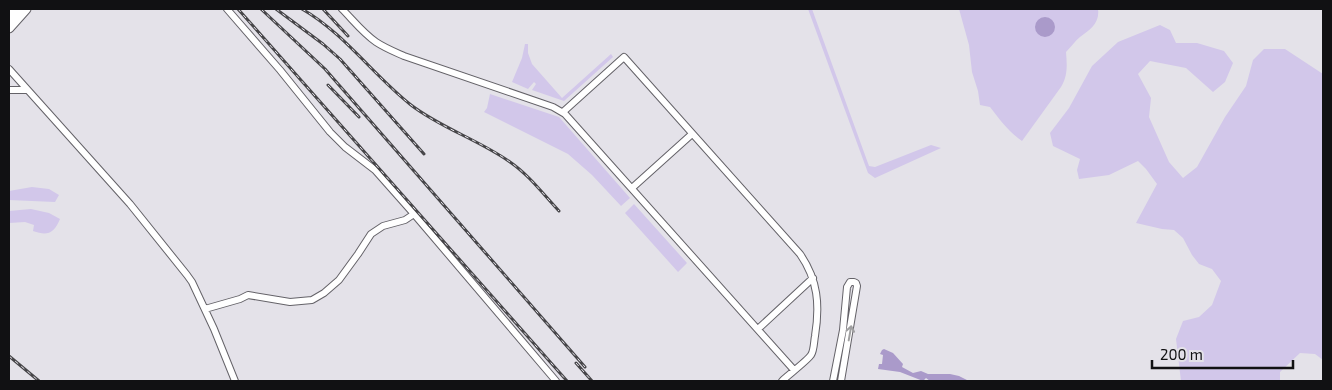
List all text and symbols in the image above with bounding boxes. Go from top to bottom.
one-way arrow [845,326,855,342]
scale bar [1152,338,1293,370]
text: 200 m [1160,345,1203,363]

